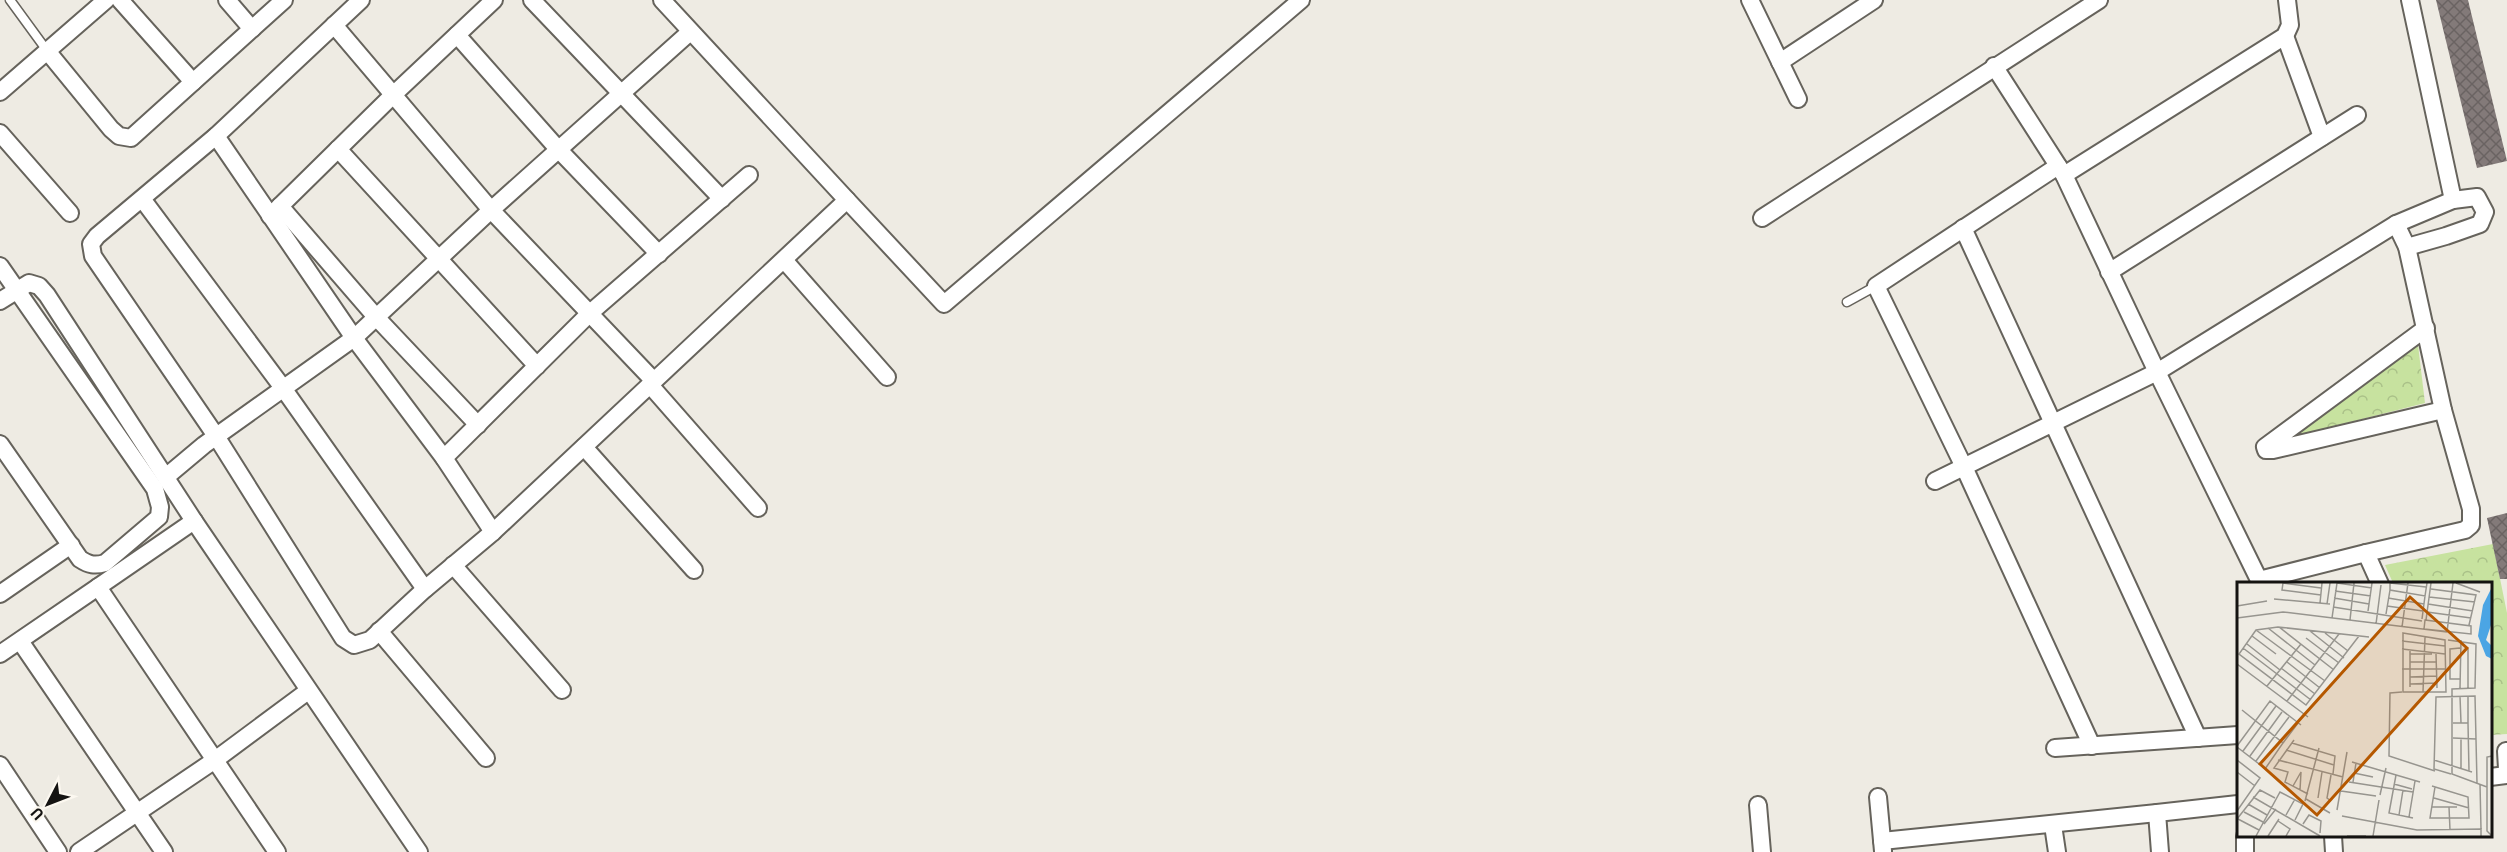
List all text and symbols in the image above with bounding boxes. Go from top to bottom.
inset map [2237,582,2492,837]
north arrow [18,774,78,834]
text: U [26,804,47,824]

